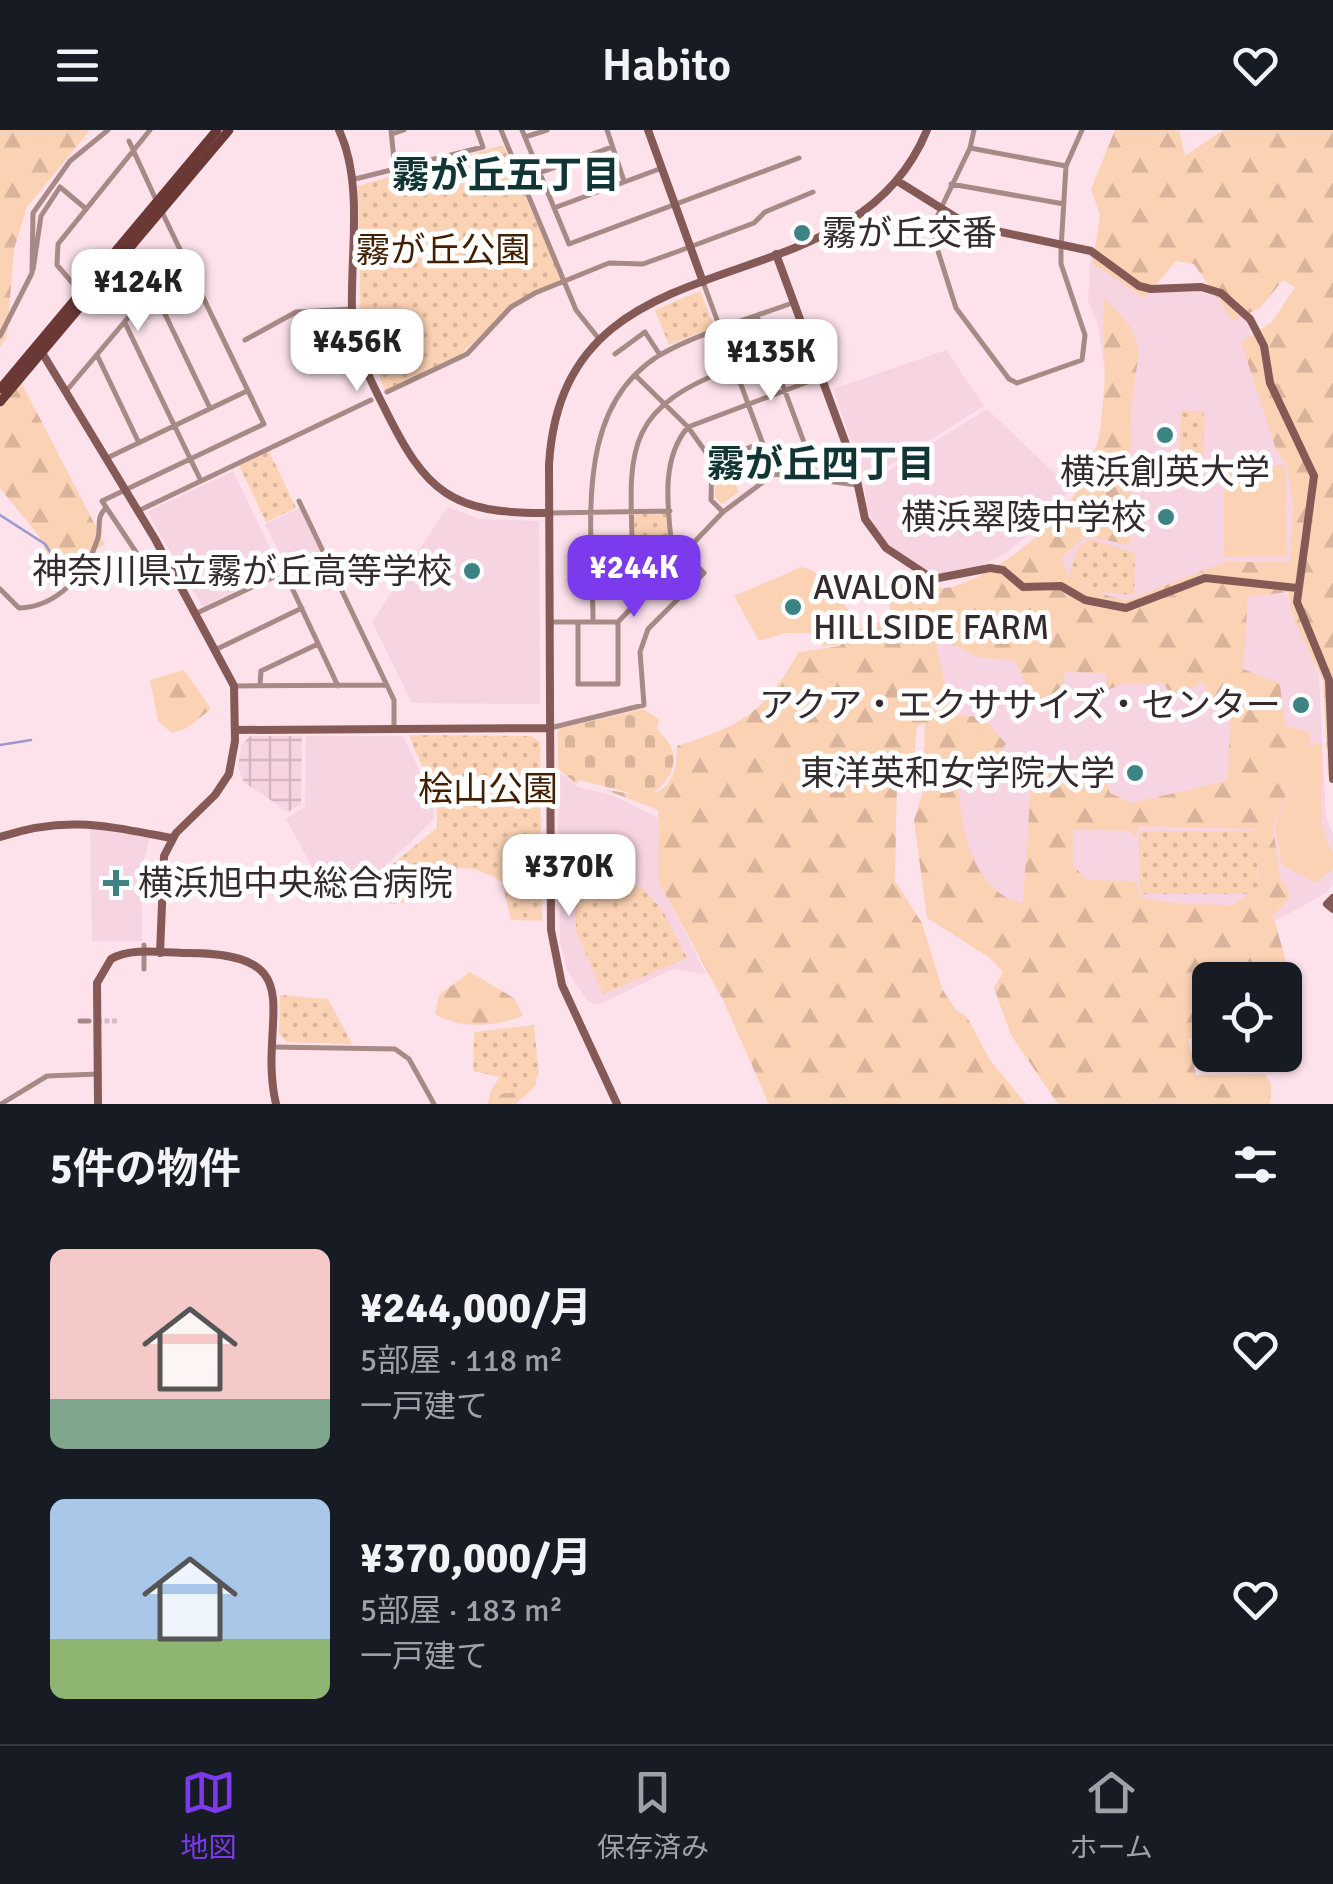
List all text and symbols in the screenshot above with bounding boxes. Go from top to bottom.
icon: menu [50,38,105,93]
text: Habito [602,38,731,93]
icon: heart [1228,38,1283,93]
district label: 霧が丘五丁目 [392,152,620,199]
place label: 霧が丘交番 [822,212,997,255]
marker: 霧が丘交番 [791,222,813,244]
park label: 霧が丘公園 [355,229,531,272]
pin: ¥124K [68,249,208,334]
text: ¥124K [94,262,182,301]
pin: ¥456K [287,309,427,394]
pin: ¥135K [701,319,841,404]
text: ¥456K [313,322,401,361]
text: ¥135K [727,332,815,371]
marker: 横浜創英大学 [1154,424,1176,446]
district label: 霧が丘四丁目 [707,441,935,488]
place label: 横浜創英大学 [1060,451,1270,494]
place label: 横浜翠陵中学校 [901,496,1146,539]
marker: 横浜翠陵中学校 [1155,506,1177,528]
pin: ¥244K [564,535,704,620]
text: ¥244K [590,548,678,587]
place label: 神奈川県立霧が丘高等学校 [32,550,452,593]
marker: 神奈川県立霧が丘高等学校 [461,560,483,582]
place label: AVALON HILLSIDE FARM [813,566,1049,649]
marker: AVALON HILLSIDE FARM [782,596,804,618]
place label: アクア・エクササイズ・センター [759,684,1281,727]
marker: アクア・エクササイズ・センター [1290,694,1312,716]
place label: 東洋英和女学院大学 [800,752,1115,795]
marker: 東洋英和女学院大学 [1124,762,1146,784]
park label: 桧山公園 [418,768,558,811]
pin: ¥370K [499,834,639,919]
text: ¥370K [525,847,613,886]
place label: 横浜旭中央総合病院 [138,862,453,905]
marker: 横浜旭中央総合病院 [103,870,129,896]
map controls [1192,962,1302,1072]
button: locate [1192,962,1302,1072]
icon: filters [1228,1137,1283,1192]
text: 5件の物件 [50,1144,241,1195]
text: ¥244,000/月 [360,1283,592,1334]
icon: home [130,1289,250,1409]
icon: heart [1228,1322,1283,1377]
text: 5部屋 · 118 m² [360,1341,563,1380]
text: 一戸建て [360,1387,488,1426]
text: ¥370,000/月 [360,1533,592,1584]
icon: home [130,1539,250,1659]
icon: heart [1228,1572,1283,1627]
text: 5部屋 · 183 m² [360,1591,563,1630]
text: 一戸建て [360,1637,488,1676]
tab: 地図 [180,1765,236,1865]
tab: 保存済み [597,1765,709,1865]
tab: ホーム [1070,1765,1153,1865]

